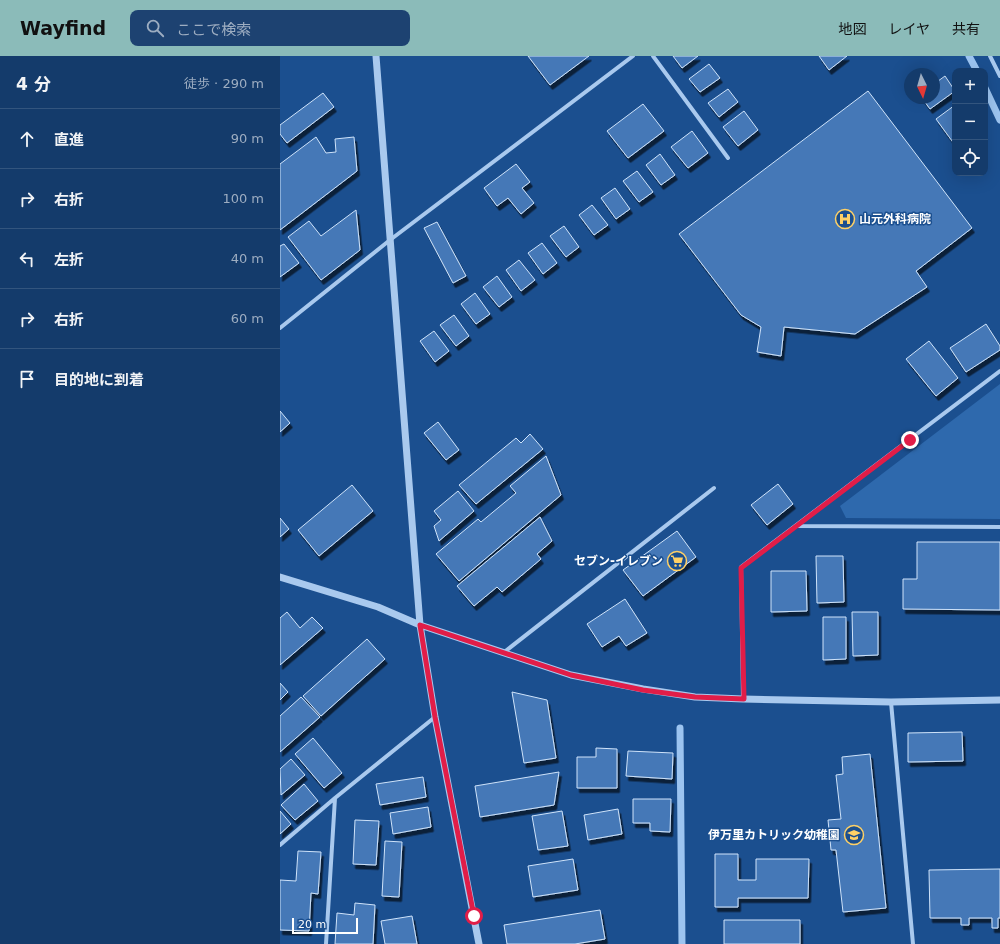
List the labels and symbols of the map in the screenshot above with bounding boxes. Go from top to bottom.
north arrow [904,68,940,104]
hospital icon: 山元外科病院 [834,208,856,230]
place label: 山元外科病院 [859,212,931,226]
route end [901,431,919,449]
supermarket icon: セブン-イレブン [666,550,688,572]
place label: セブン-イレブン [574,554,663,568]
school or university icon: 伊万里カトリック幼稚園 [843,824,865,846]
place label: 伊万里カトリック幼稚園 [708,828,840,842]
route start [465,907,483,925]
scale bar [292,916,358,935]

